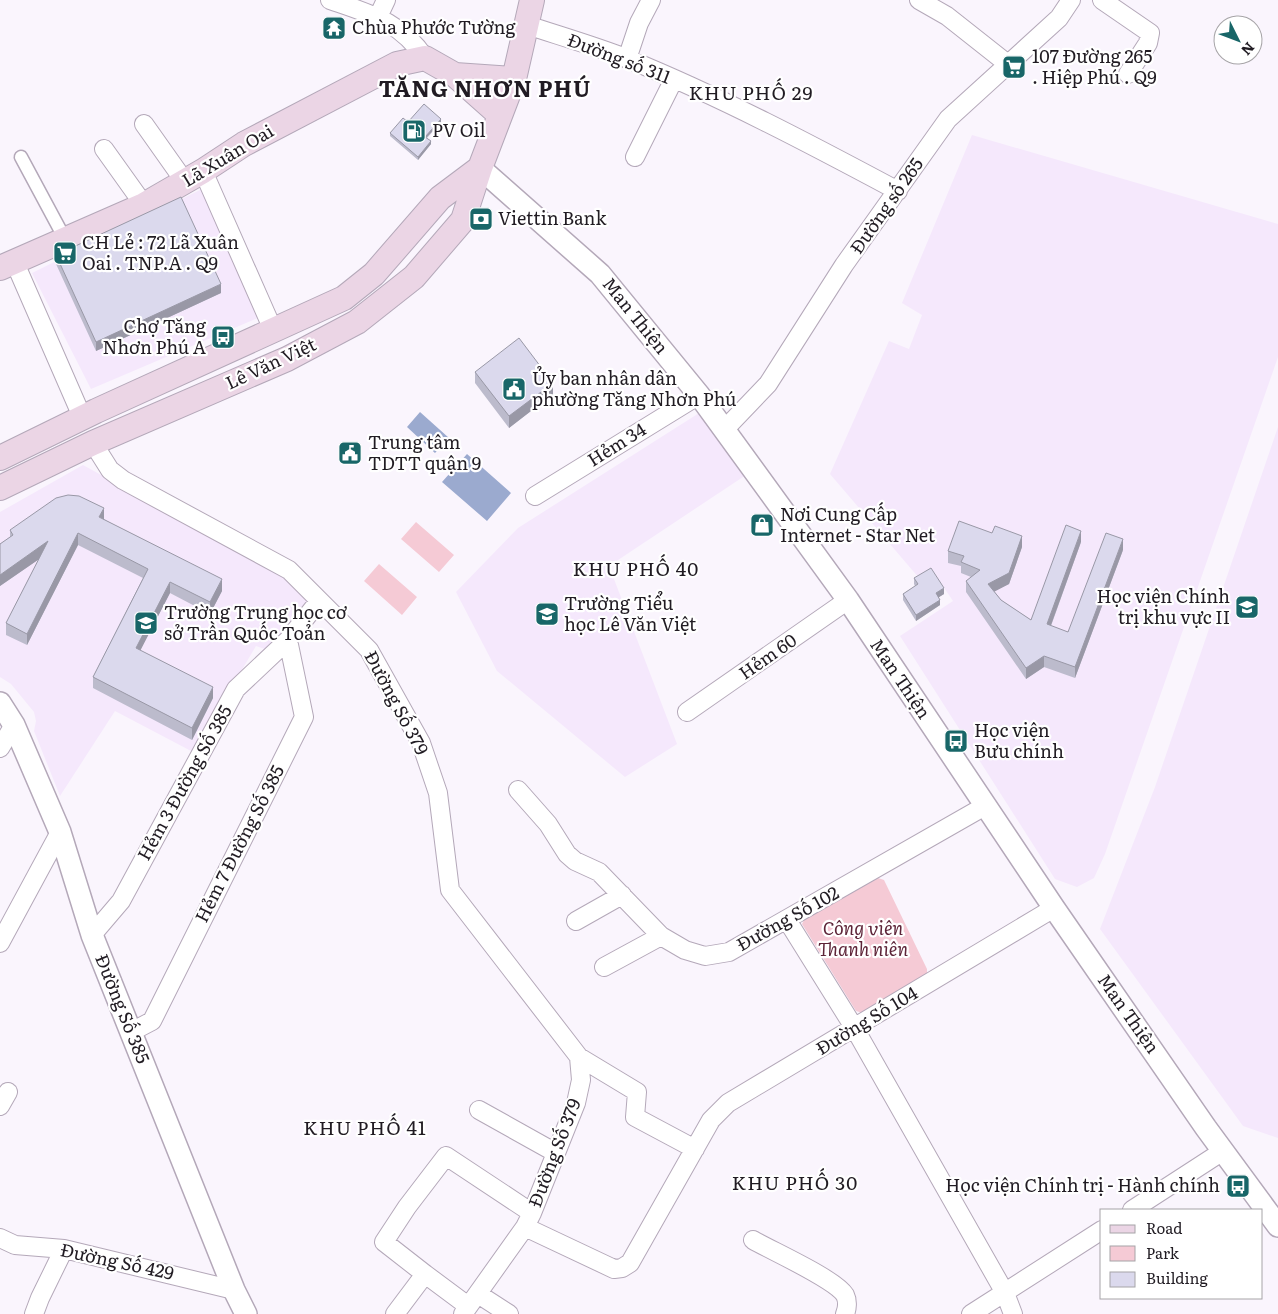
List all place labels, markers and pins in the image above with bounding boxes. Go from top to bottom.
place label: Chùa Phước Tường [352,13,517,40]
temple icon: Chùa Phước Tường [321,15,347,41]
place label: 107 Đường 265 . Hiệp Phú . Q9 [1032,42,1157,90]
supermarket icon: 107 Đường 265 . Hiệp Phú . Q9 [1001,54,1027,80]
place label: PV Oil [432,116,485,143]
fuel station icon: PV Oil [401,118,427,144]
place label: Viettin Bank [498,204,607,231]
bank icon: Viettin Bank [468,206,494,232]
place label: CH Lẻ : 72 Lã Xuân Oai . TNP.A . Q9 [82,228,239,276]
supermarket icon: CH Lẻ : 72 Lã Xuân Oai . TNP.A . Q9 [52,240,78,266]
place label: Chợ Tăng Nhơn Phú A [102,312,207,360]
bus stop icon: Chợ Tăng Nhơn Phú A [210,324,236,350]
place label: Ủy ban nhân dân phường Tăng Nhơn Phú [532,364,736,412]
public building icon: Ủy ban nhân dân phường Tăng Nhơn Phú [501,376,527,402]
place label: Trung tâm TDTT quận 9 [368,428,481,476]
public building icon: Trung tâm TDTT quận 9 [337,440,363,466]
place label: Nơi Cung Cấp Internet - Star Net [780,500,936,548]
shop icon: Nơi Cung Cấp Internet - Star Net [749,512,775,538]
place label: Học viện Chính trị khu vực II [1096,582,1230,630]
place label: Trường Tiểu học Lê Văn Việt [564,589,697,637]
school or university icon: Học viện Chính trị khu vực II [1234,594,1260,620]
place label: Trường Trung học cơ sở Trần Quốc Toản [164,598,348,646]
school or university icon: Trường Tiểu học Lê Văn Việt [534,601,560,627]
school or university icon: Trường Trung học cơ sở Trần Quốc Toản [133,610,159,636]
place label: Học viện Bưu chính [974,716,1064,764]
bus stop icon: Học viện Bưu chính [943,728,969,754]
place label: Học viện Chính trị - Hành chính [945,1171,1220,1198]
bus stop icon: Học viện Chính trị - Hành chính [1225,1173,1251,1199]

